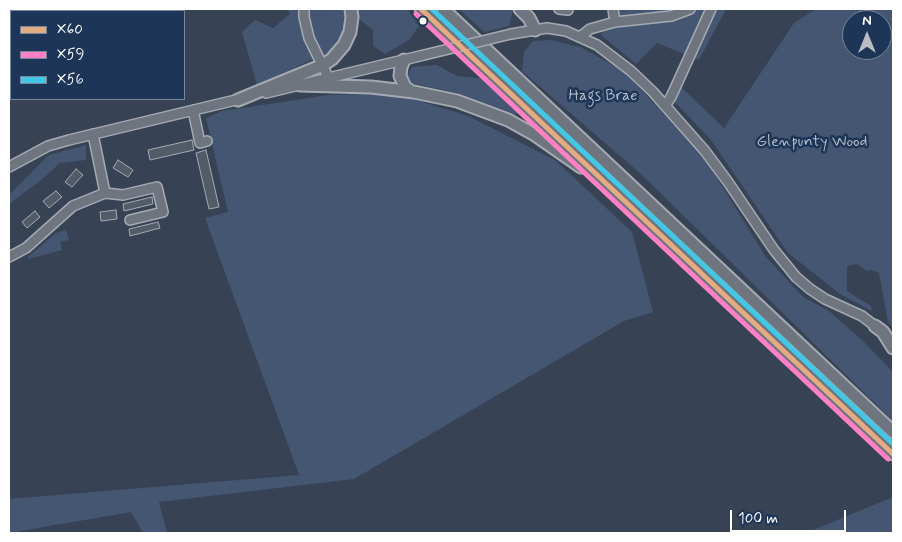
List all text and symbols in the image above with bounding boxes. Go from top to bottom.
legend [10,10,185,100]
north arrow [842,10,892,60]
text: N [862,12,872,30]
unlabelled marker [418,16,428,26]
text: X60 [57,20,83,40]
text: X59 [57,45,84,65]
text: X56 [57,70,84,90]
park label: Hags Brae [569,87,637,107]
park label: Glenpunty Wood [757,133,867,153]
scale bar [732,500,848,532]
text: 100 m [738,509,778,529]

